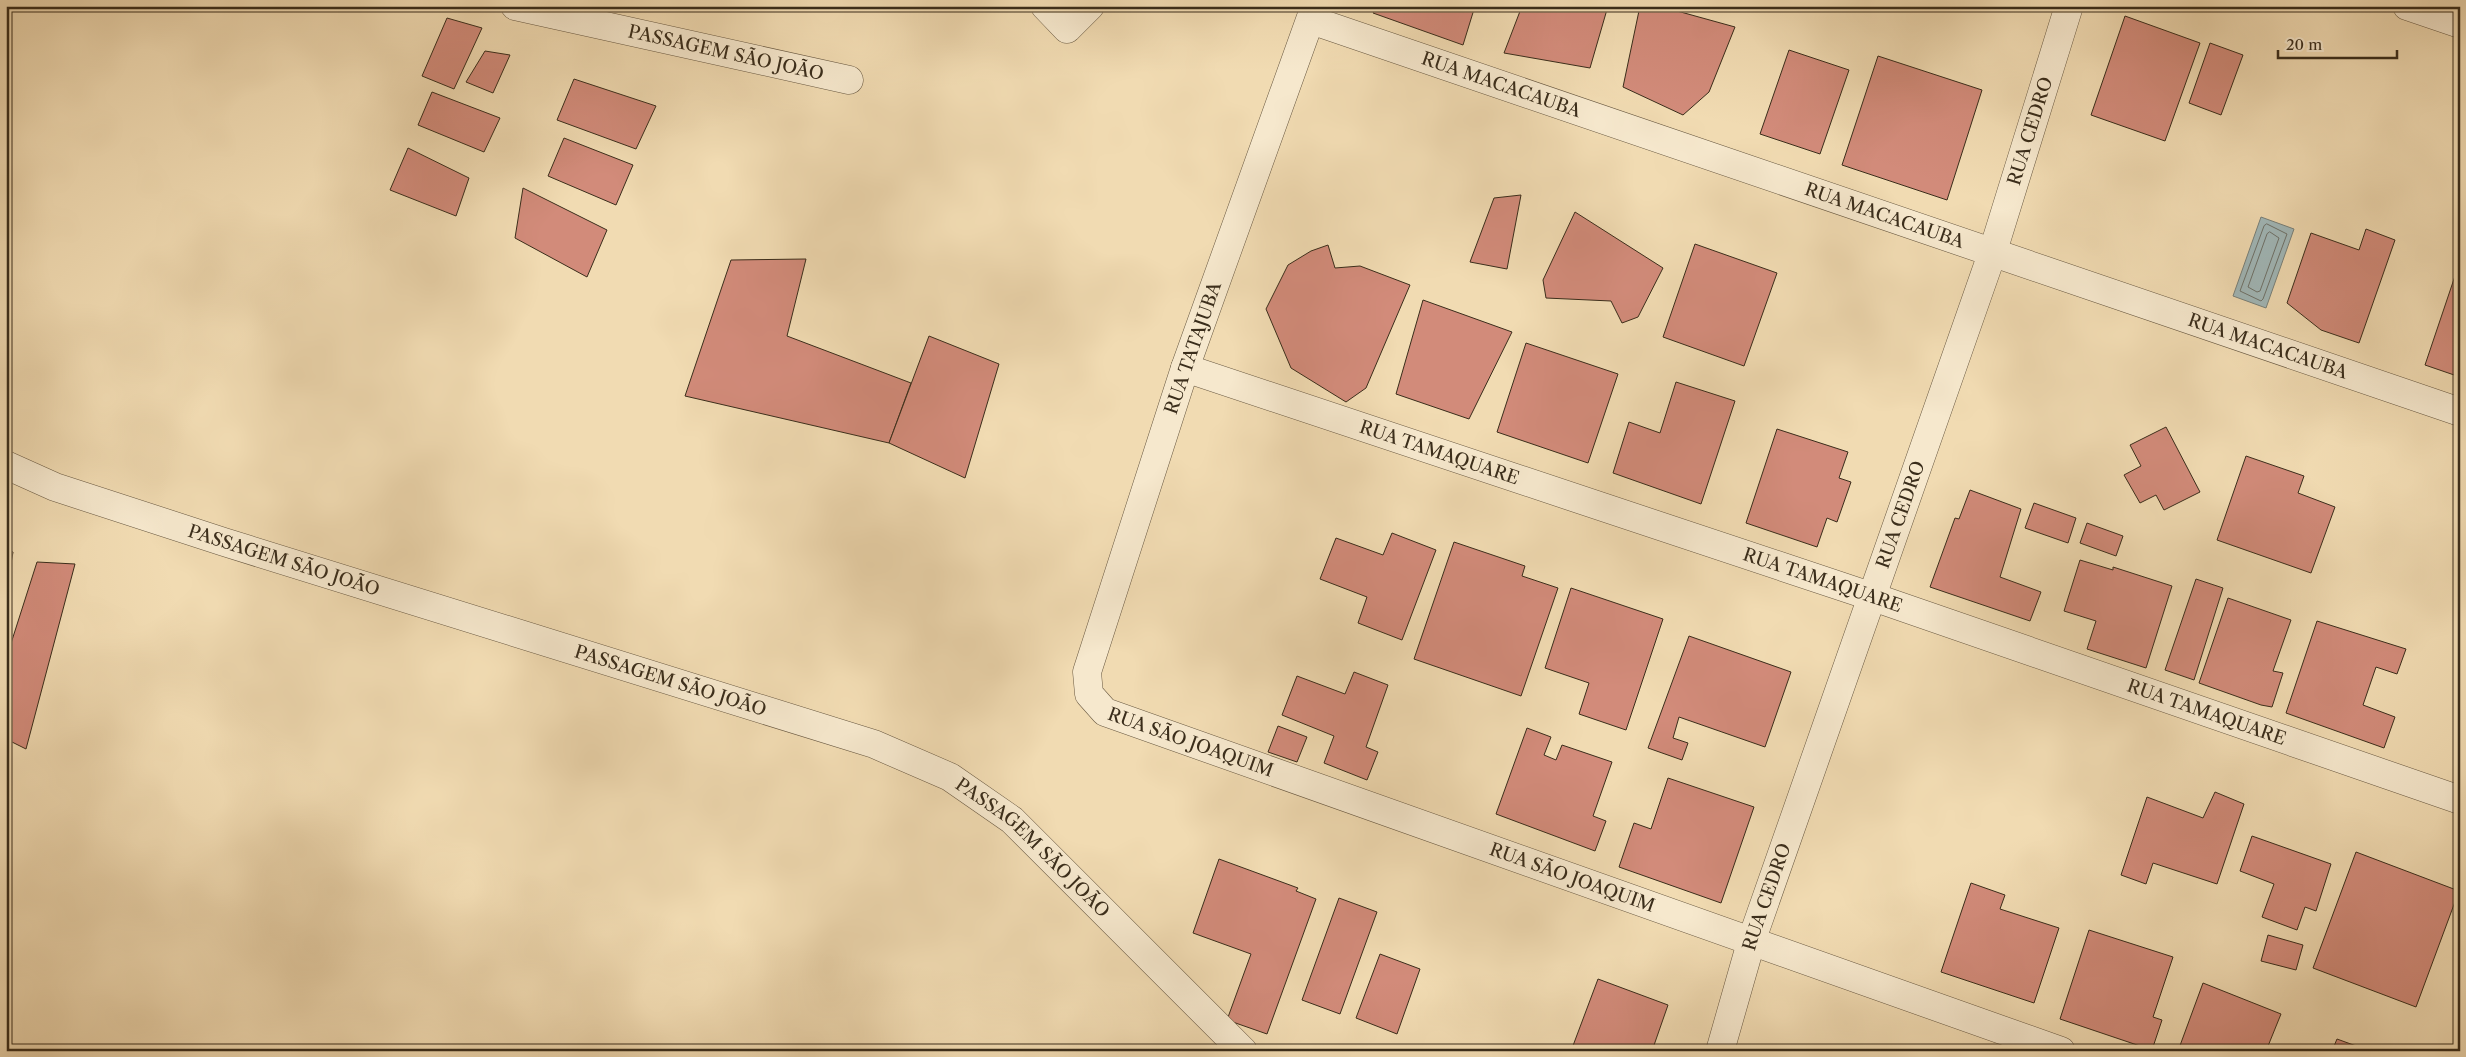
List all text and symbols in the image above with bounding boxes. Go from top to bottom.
street label: PASSAGEM SÃO JOÃO [626,20,826,85]
scale bar [2278,28,2397,60]
text: 20 m [2286,35,2322,54]
street label: RUA MACACAUBA [1419,47,1585,123]
street label: RUA CEDRO [2003,74,2057,188]
street label: RUA MACACAUBA [1802,178,1968,253]
street label: RUA TATAJUBA [1160,278,1226,417]
street label: RUA MACACAUBA [2185,309,2351,384]
street label: RUA TAMAQUARE [1357,416,1522,489]
street label: RUA CEDRO [1872,458,1930,571]
street label: PASSAGEM SÃO JOÃO [185,520,382,601]
street label: RUA TAMAQUARE [1740,543,1905,617]
street label: PASSAGEM SÃO JOÃO [572,641,769,721]
street label: RUA TAMAQUARE [2124,675,2289,750]
street label: RUA SÃO JOAQUIM [1105,703,1276,782]
street label: PASSAGEM SÃO JOÃO [951,773,1114,922]
street label: RUA SÃO JOAQUIM [1487,838,1658,917]
street label: RUA CEDRO [1738,840,1796,953]

